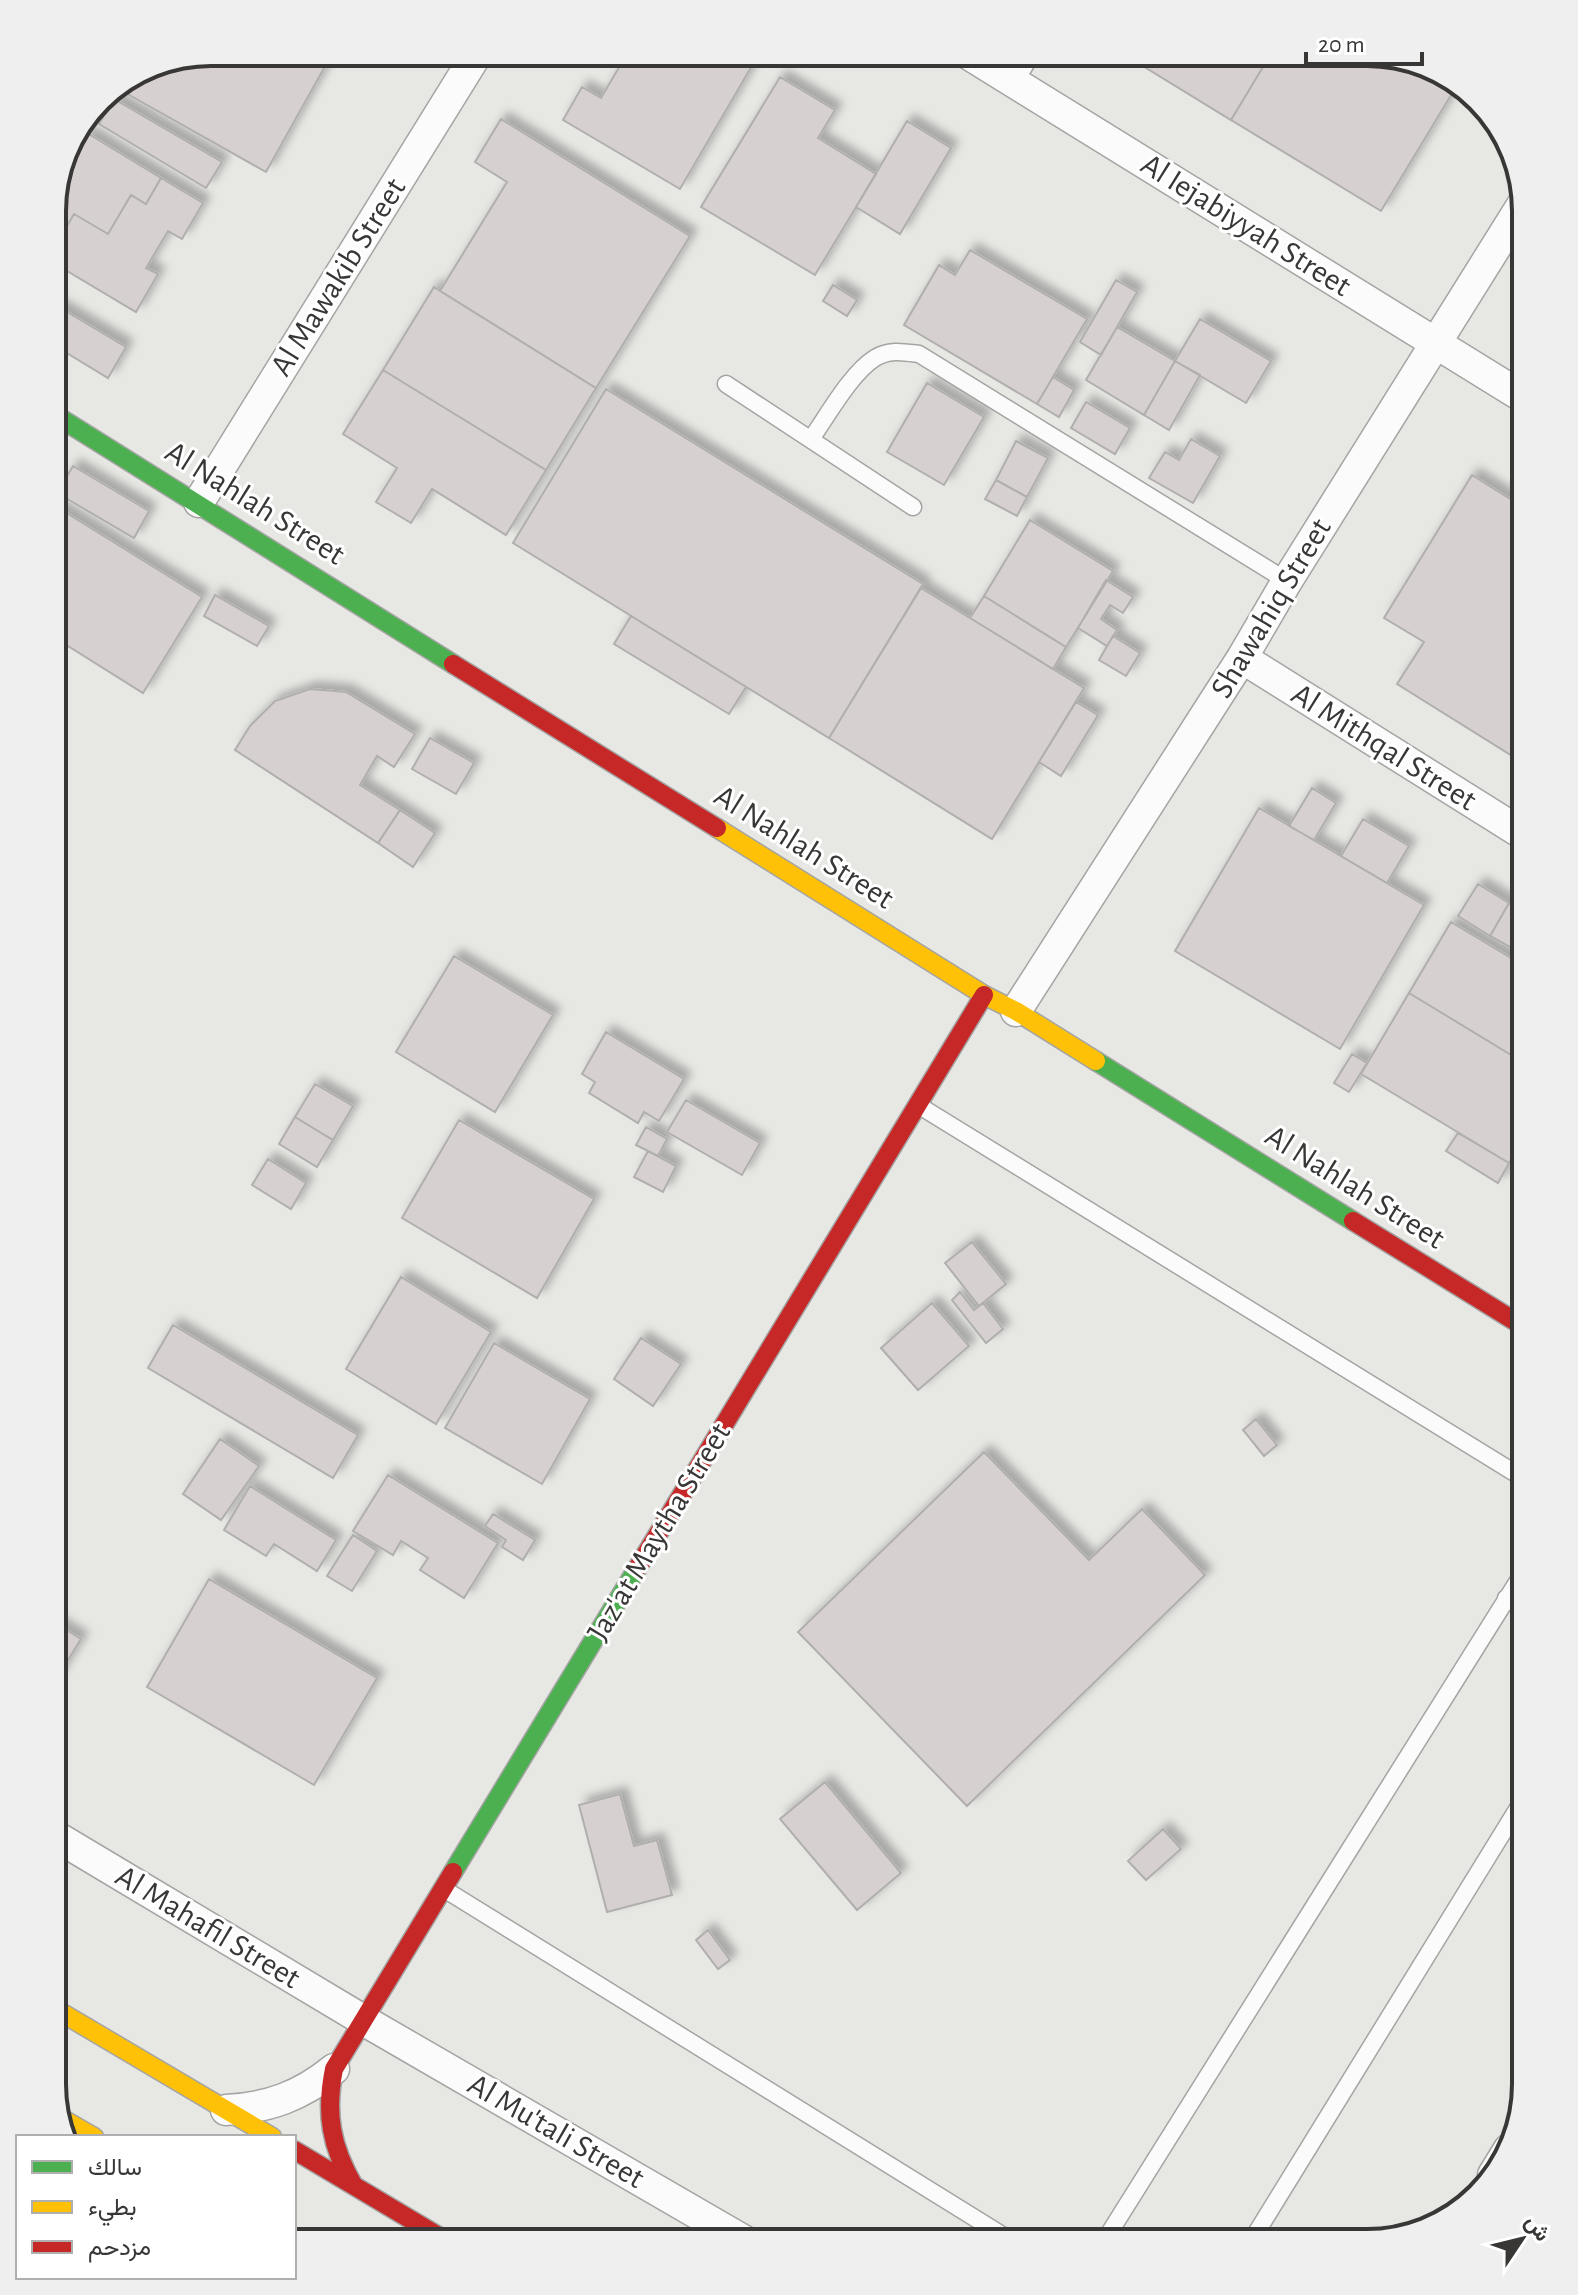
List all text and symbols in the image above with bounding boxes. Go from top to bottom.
scale bar [1306,16,1422,66]
text: 20 m [1318,33,1365,57]
street label: Al Iejabiyyah Street [1135,148,1357,302]
street label: Al Mawakib Street [264,173,412,381]
street label: Al Nahlah Street [160,435,350,571]
street label: Shawahiq Street [1205,513,1337,703]
street label: Al Mithqal Street [1286,677,1482,817]
street label: Al Nahlah Street [709,779,899,915]
street label: Al Nahlah Street [1260,1119,1450,1255]
street label: Jaz'at Maytha Street [582,1418,736,1646]
street label: Al Mahafil Street [110,1860,306,1994]
street label: Al Mu'tali Street [462,2068,650,2194]
legend [16,2135,296,2279]
text: سالك [88,2156,142,2180]
text: بطيء [88,2196,137,2226]
north arrow [1482,2199,1562,2279]
text: ش [1519,2211,1554,2246]
text: مزدحم [88,2236,151,2263]

